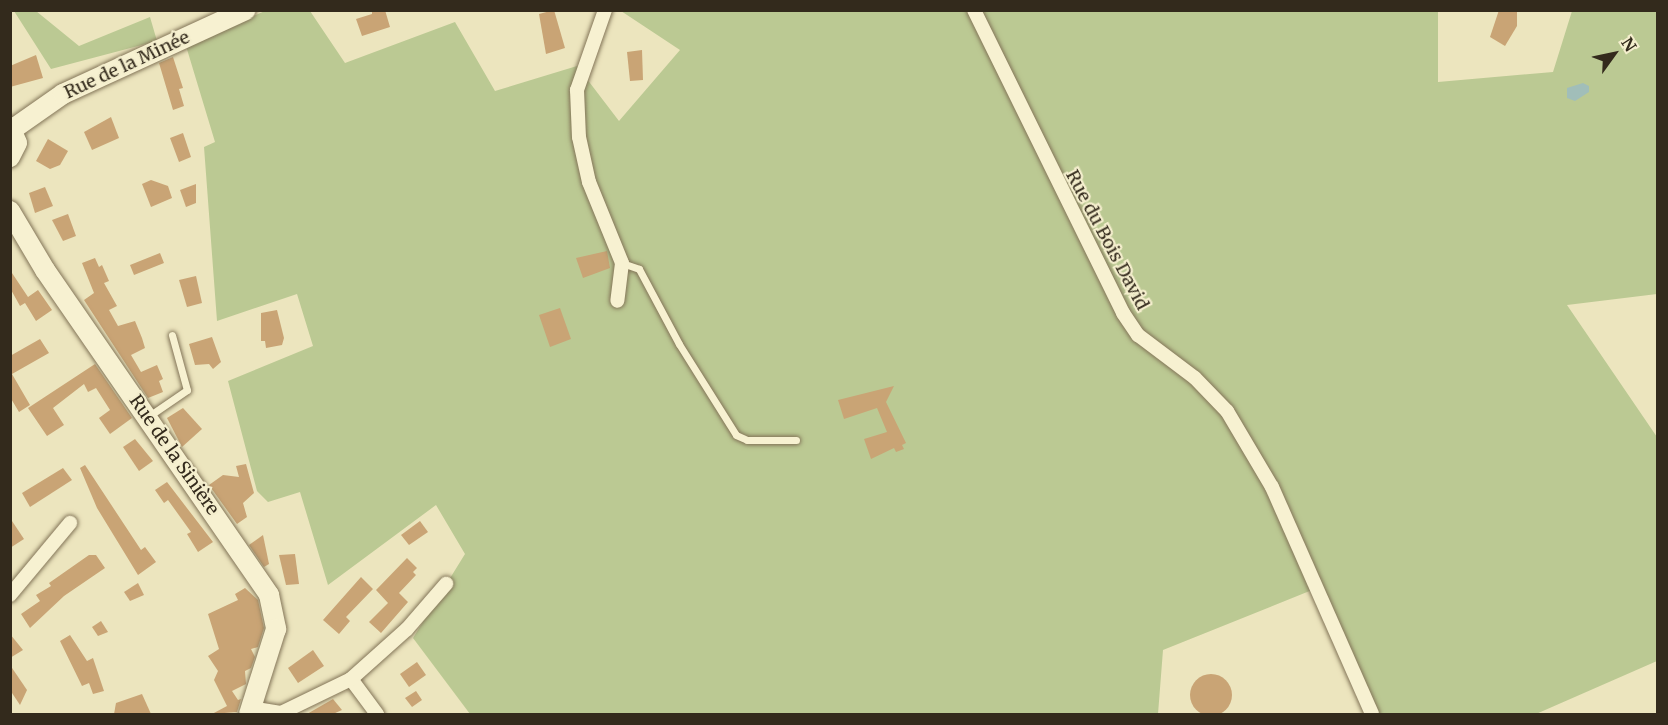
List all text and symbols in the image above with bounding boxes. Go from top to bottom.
north arrow [1584,24,1644,84]
street label: Rue de la Minée [61,26,193,104]
text: N [1617,33,1641,55]
street label: Rue du Bois David [1061,166,1153,314]
street label: Rue de la Sinière [125,391,223,519]

